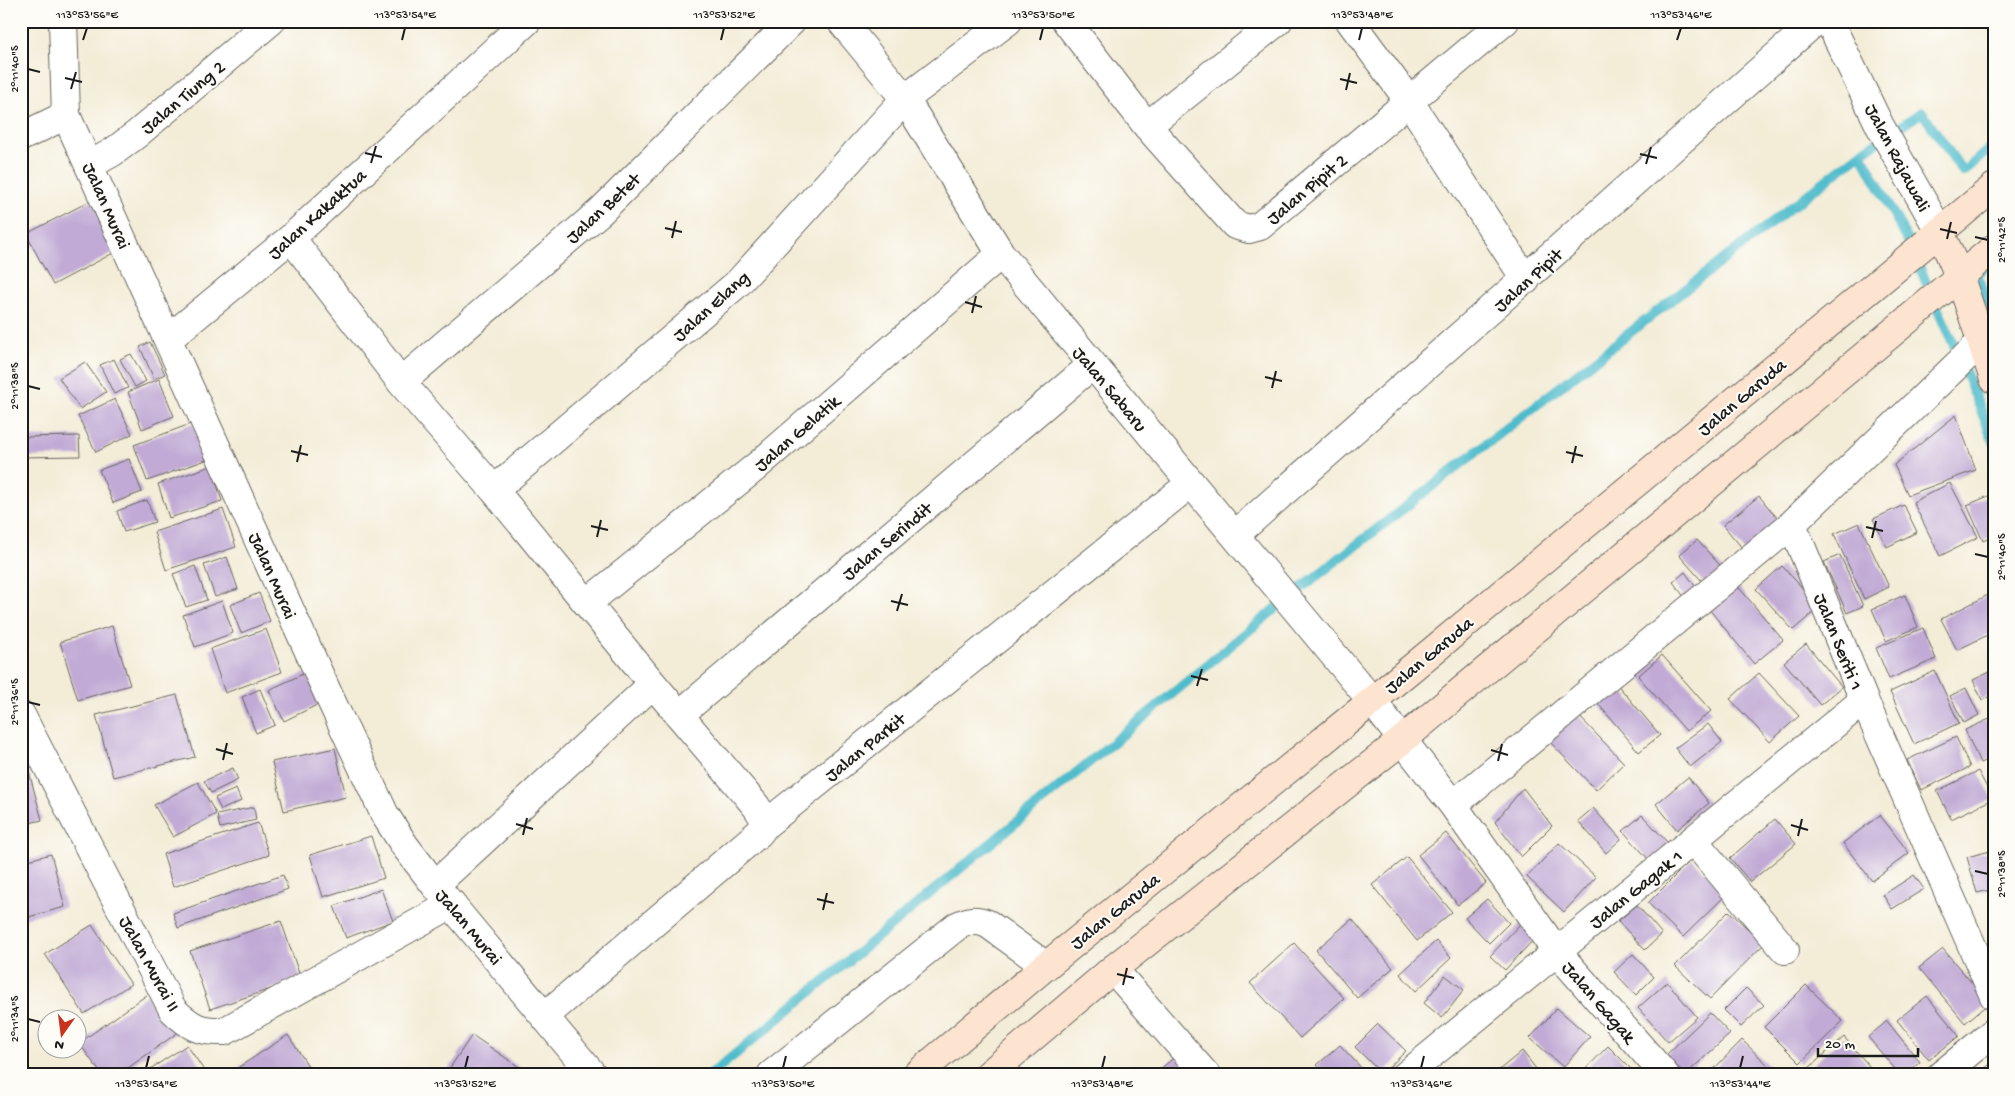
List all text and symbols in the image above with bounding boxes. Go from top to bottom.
text: 113°53'56"E [55,9,118,23]
text: 113°53'54"E [373,9,436,23]
text: 113°53'52"E [692,9,755,23]
text: 113°53'50"E [1011,9,1075,23]
text: 113°53'48"E [1330,9,1393,23]
text: 113°53'46"E [1649,9,1712,23]
text: 2°11'40"S [9,45,23,93]
street label: Jalan Tiung 2 [137,57,231,141]
street label: Jalan Rajawali [1858,101,1934,217]
street label: Jalan Pipit 2 [1263,150,1353,231]
street label: Jalan Murai [76,160,134,253]
street label: Jalan Kakaktua [264,164,373,266]
street label: Jalan Betet [562,168,648,250]
text: 2°11'42"S [1996,217,2010,263]
street label: Jalan Pipit [1490,243,1570,318]
street label: Jalan Elang [669,267,756,348]
street label: Jalan Sabaru [1066,343,1151,438]
street label: Jalan Garuda [1694,354,1793,442]
text: 2°11'38"S [9,362,23,410]
street label: Jalan Gelatik [751,390,847,478]
street label: Jalan Serindit [839,497,940,587]
street label: Jalan Murai [242,530,300,623]
text: 2°11'40"S [1996,533,2010,581]
street label: Jalan Seriti 1 [1807,591,1867,694]
street label: Jalan Garuda [1381,612,1480,700]
text: 2°11'36"S [9,678,23,725]
street label: Jalan Parkit [821,708,913,788]
street label: Jalan Gagak 1 [1586,846,1689,935]
text: 2°11'38"S [1996,850,2010,898]
street label: Jalan Garuda [1067,869,1167,956]
street label: Jalan Murai [429,885,506,971]
street label: Jalan Murai II [112,913,184,1017]
street label: Jalan Gagak [1555,958,1640,1050]
text: 2°11'34"S [9,995,23,1042]
north arrow [38,1008,88,1058]
scale bar [1818,1026,1918,1058]
text: N [53,1035,66,1054]
text: 20 m [1825,1036,1855,1054]
text: 113°53'54"E [114,1078,177,1092]
text: 113°53'52"E [433,1078,496,1092]
text: 113°53'50"E [751,1078,815,1092]
text: 113°53'48"E [1070,1078,1133,1092]
text: 113°53'46"E [1389,1078,1452,1092]
text: 113°53'44"E [1709,1078,1771,1092]

